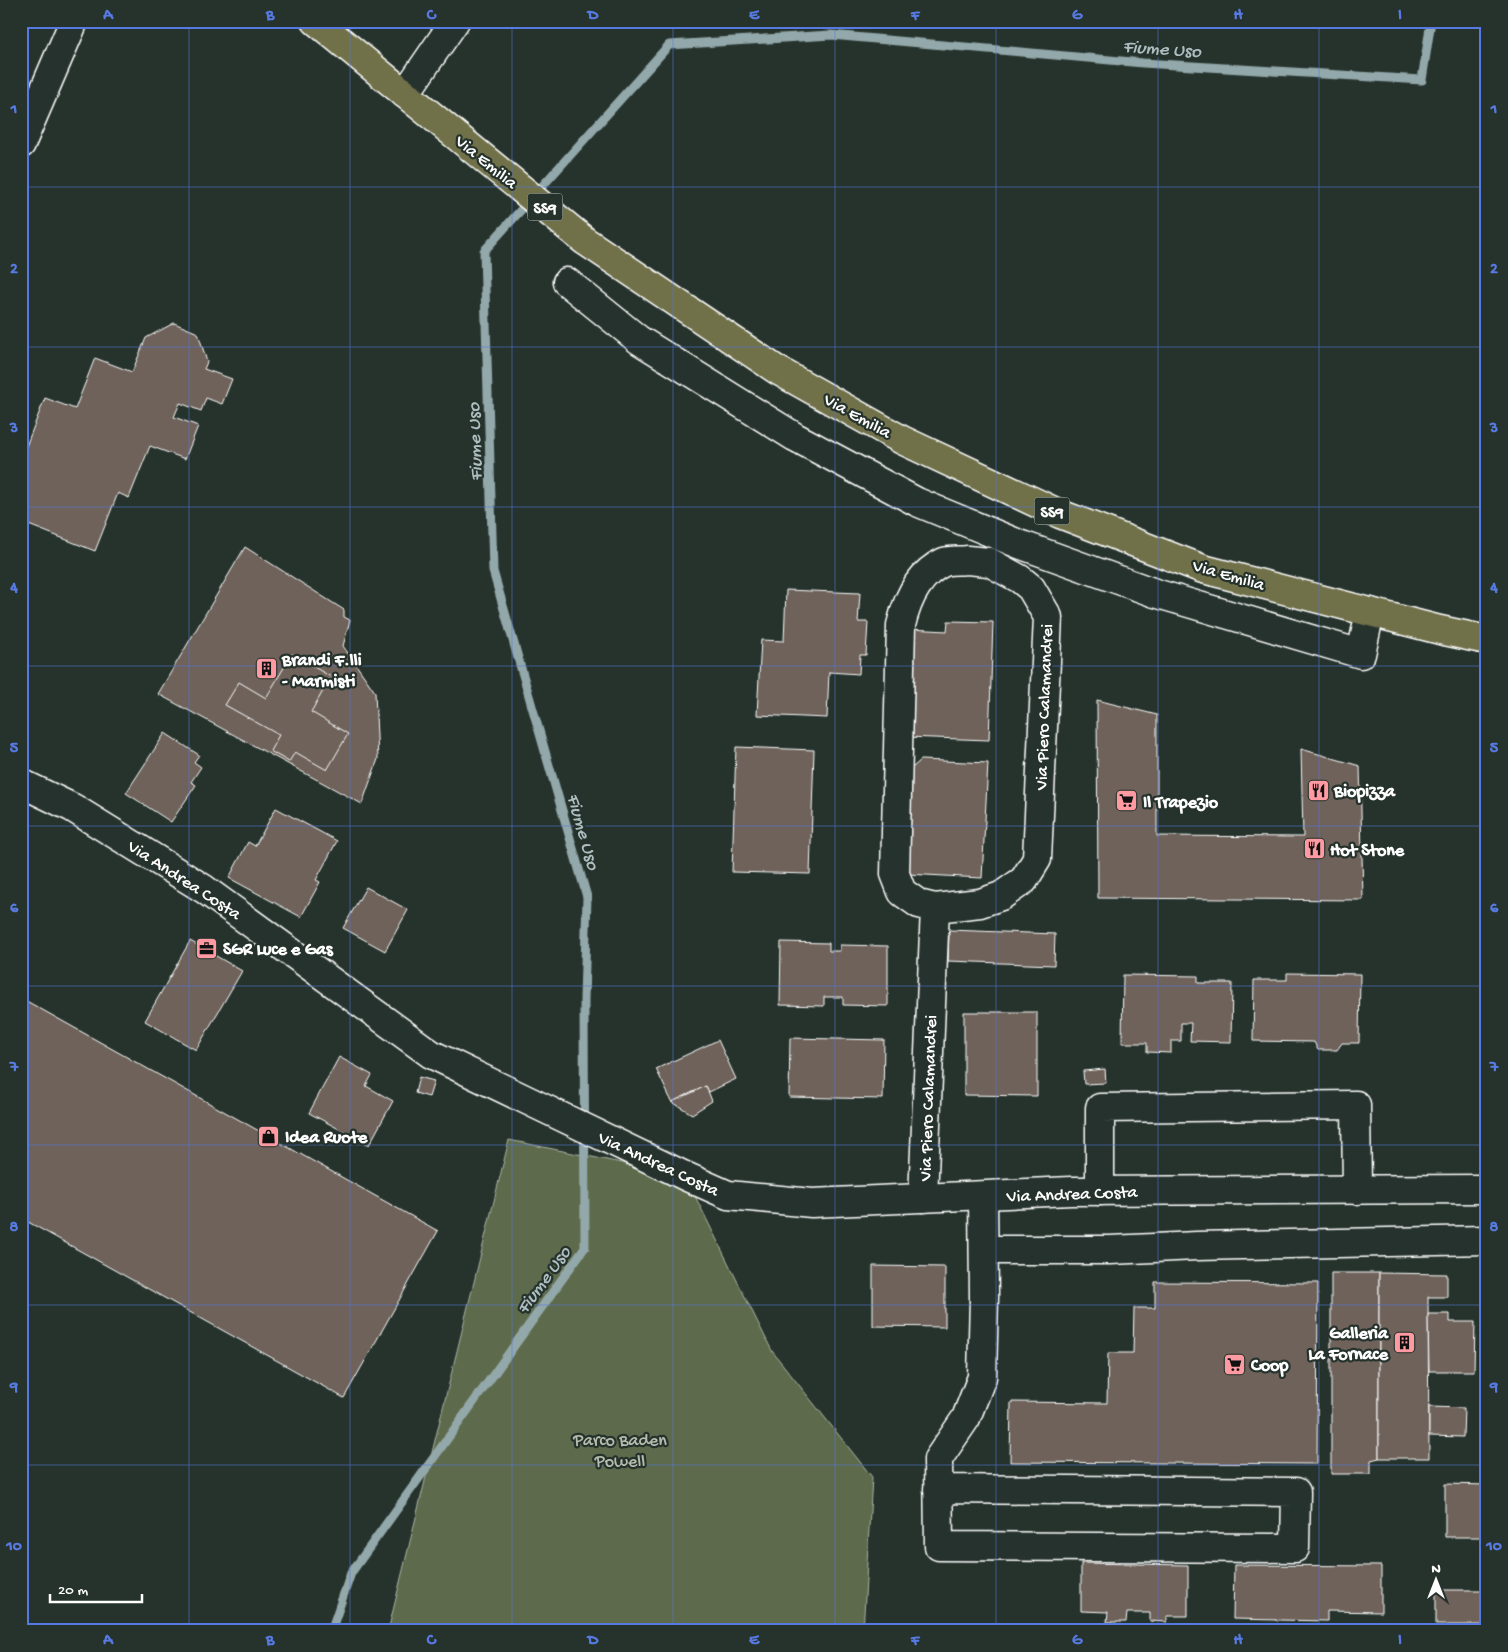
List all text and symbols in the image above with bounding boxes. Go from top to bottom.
text: A [102,7,114,26]
text: B [265,7,275,26]
text: C [426,7,437,26]
text: D [586,7,599,26]
text: E [749,7,760,26]
text: F [910,7,921,26]
text: G [1072,7,1083,26]
text: H [1233,7,1243,26]
text: I [1398,7,1402,26]
water label: Fiume Uso [1122,36,1203,65]
text: 1 [10,101,17,120]
text: 1 [1490,101,1497,120]
street label: Via Emilia [449,131,522,195]
road number: SS9 [528,193,562,220]
text: 2 [10,261,18,280]
text: 2 [1490,261,1498,280]
street label: Via Emilia [818,390,895,445]
water label: Fiume Uso [464,401,489,481]
text: 3 [9,420,18,439]
text: 3 [1489,420,1498,439]
road number: SS9 [1034,498,1070,524]
street label: Via Emilia [1189,556,1268,597]
text: 4 [9,580,18,599]
text: 4 [1489,580,1498,599]
street label: Via Piero Calamandrei [1032,623,1059,792]
place label: Brandi F.lli - Marmisti [281,651,362,693]
building icon: Brandi F.lli - Marmisti [254,657,278,681]
text: 5 [10,740,19,759]
text: 5 [1490,740,1499,759]
restaurant icon: Biopizza [1306,778,1330,802]
place label: Biopizza [1333,782,1396,803]
supermarket icon: Il Trapezio [1115,789,1139,813]
water label: Fiume Uso [560,791,604,874]
place label: Il Trapezio [1143,793,1219,814]
street label: Via Andrea Costa [122,836,245,926]
restaurant icon: Hot Stone [1302,837,1326,861]
place label: Hot Stone [1330,841,1405,862]
text: 6 [10,900,19,919]
text: 6 [1490,900,1499,919]
office icon: SGR Luce e Gas [195,936,219,960]
place label: SGR Luce e Gas [223,940,334,961]
street label: Via Piero Calamandrei [916,1014,943,1183]
text: 7 [9,1059,19,1078]
text: 7 [1489,1059,1499,1078]
shop icon: Idea Ruote [257,1124,281,1148]
place label: Idea Ruote [285,1128,368,1149]
street label: Via Andrea Costa [593,1128,723,1203]
street label: Via Andrea Costa [1005,1183,1139,1208]
text: 8 [10,1219,19,1238]
text: 8 [1490,1219,1499,1238]
water label: Fiume Uso [512,1242,578,1320]
place label: Galleria La Fornace [1308,1324,1389,1366]
building icon: Galleria La Fornace [1392,1330,1416,1354]
supermarket icon: Coop [1223,1352,1247,1376]
place label: Coop [1250,1356,1288,1377]
text: 9 [9,1379,18,1398]
text: 9 [1489,1379,1498,1398]
park label: Parco Baden Powell [572,1431,667,1473]
text: 10 [5,1538,22,1557]
text: 10 [1485,1538,1502,1557]
north arrow [1410,1554,1460,1604]
text: N [1431,1561,1441,1578]
scale bar [50,1572,142,1604]
text: 20 m [58,1582,88,1600]
text: A [102,1632,114,1651]
text: B [265,1632,275,1651]
text: C [426,1632,437,1651]
text: D [586,1632,599,1651]
text: E [749,1632,760,1651]
text: F [910,1632,921,1651]
text: G [1072,1632,1083,1651]
text: H [1233,1632,1243,1651]
text: I [1398,1632,1402,1651]

